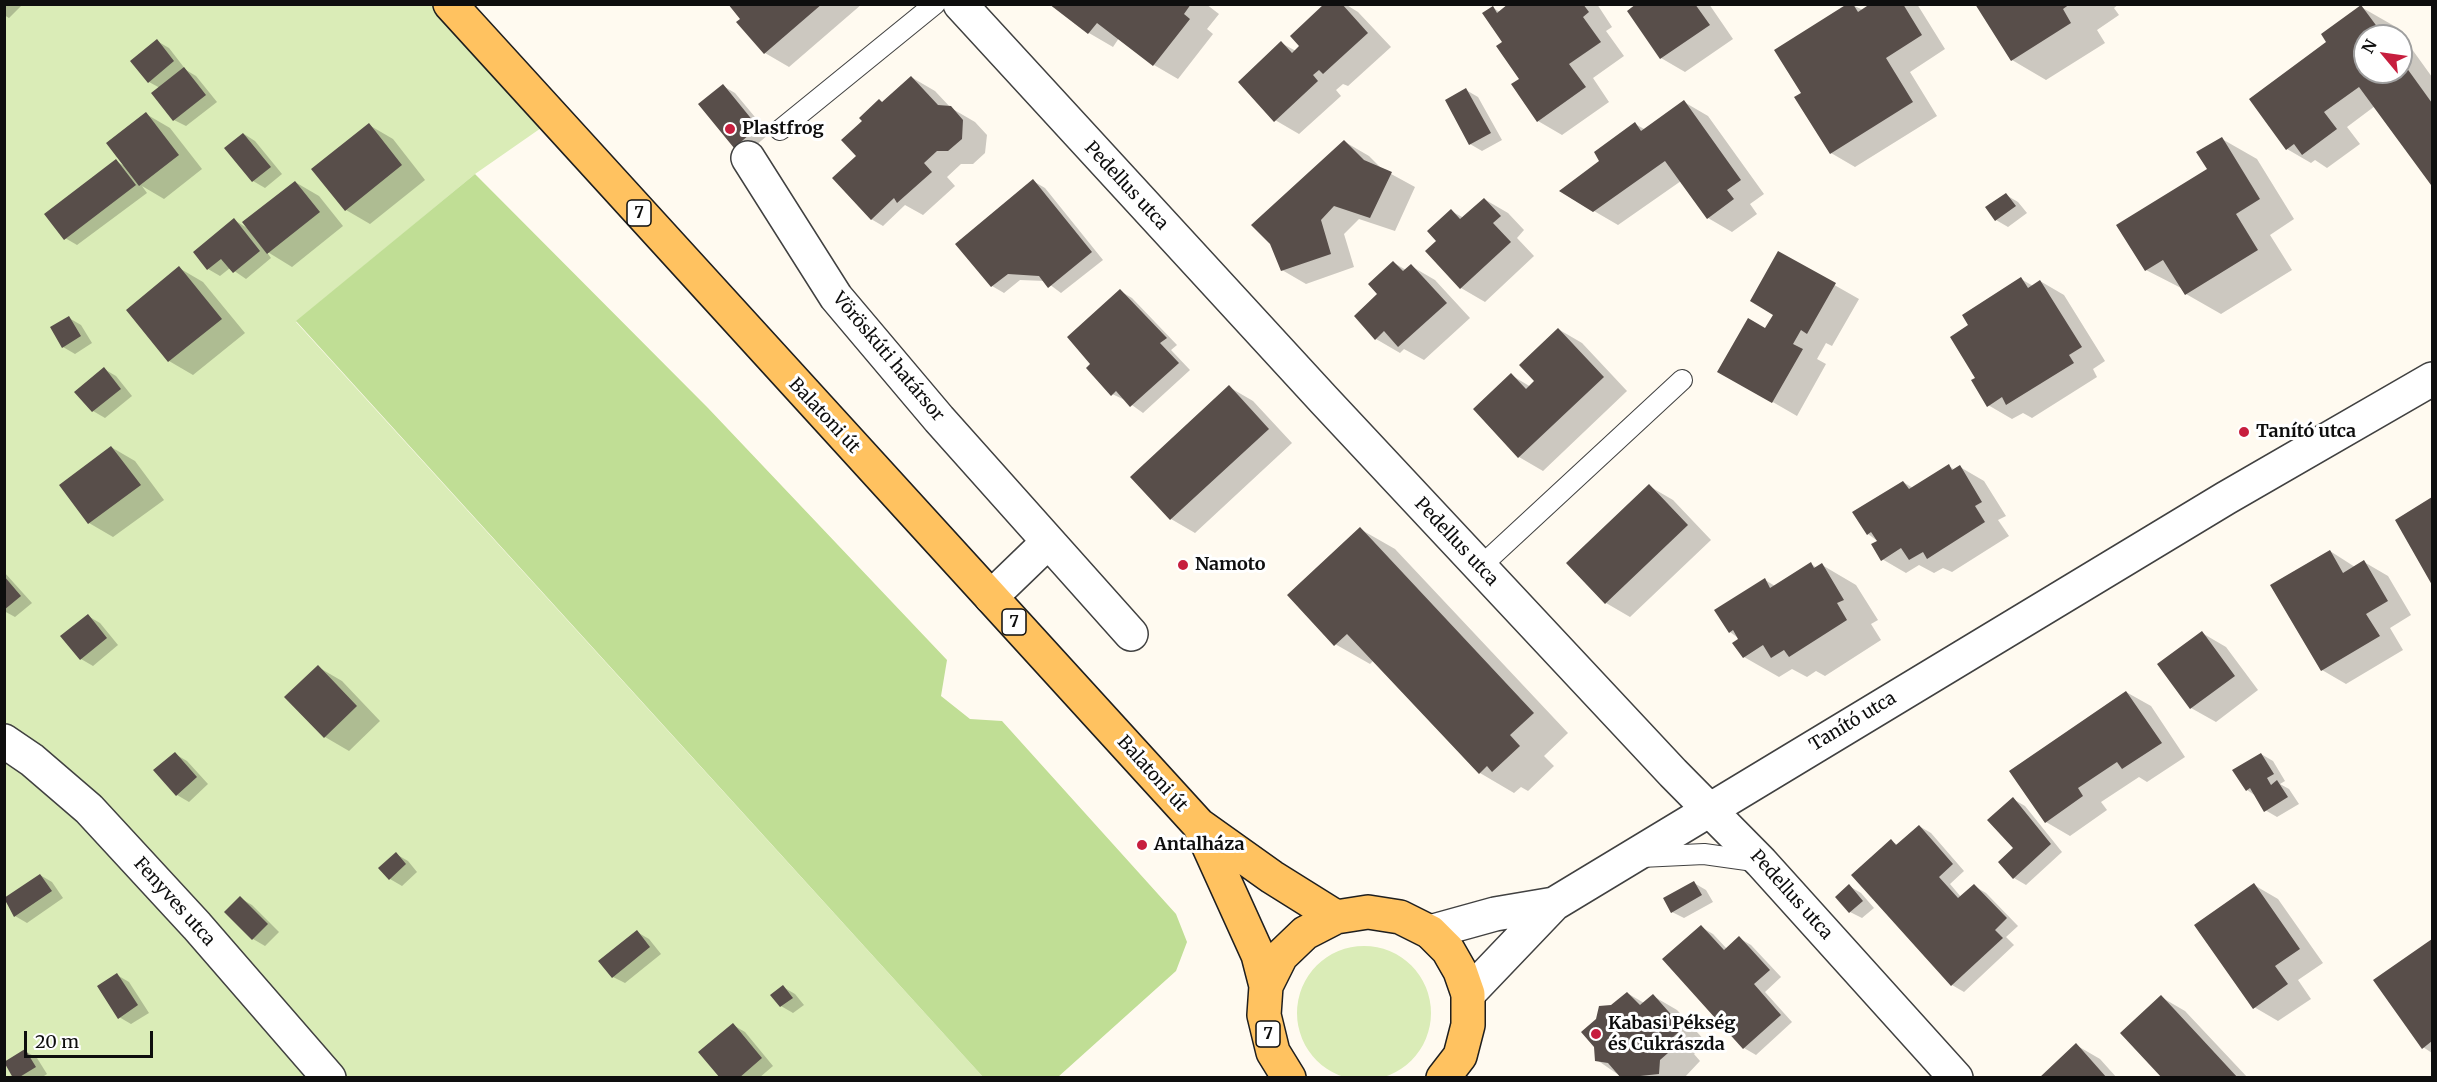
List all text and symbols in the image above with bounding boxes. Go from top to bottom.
north arrow [2353,24,2413,84]
text: N [2357,36,2381,57]
place label: Plastfrog [742,118,824,140]
marker: Plastfrog [723,122,737,136]
street label: Pedellus utca [1080,137,1172,235]
road number: 7 [627,200,651,226]
street label: Vöröskúti határsor [828,288,948,426]
street label: Balatoni út [784,374,864,458]
place label: Tanító utca [2256,421,2356,443]
marker: Tanító utca [2237,425,2251,439]
street label: Pedellus utca [1410,493,1502,591]
place label: Namoto [1195,554,1265,576]
marker: Namoto [1176,558,1190,572]
road number: 7 [1002,609,1026,635]
street label: Tanító utca [1806,688,1900,756]
street label: Balatoni út [1112,732,1192,816]
place label: Antalháza [1154,834,1244,856]
marker: Antalháza [1135,838,1149,852]
street label: Pedellus utca [1745,846,1837,944]
street label: Fenyves utca [129,853,219,951]
place label: Kabasi Pékség és Cukrászda [1608,1013,1735,1056]
scale bar [27,1019,156,1057]
road number: 7 [1256,1021,1280,1047]
marker: Kabasi Pékség és Cukrászda [1589,1027,1603,1041]
text: 20 m [35,1030,79,1053]

